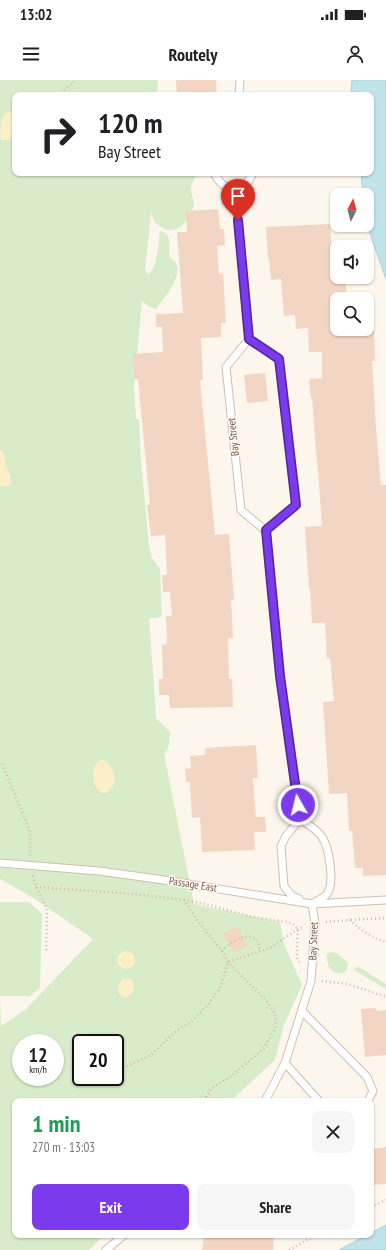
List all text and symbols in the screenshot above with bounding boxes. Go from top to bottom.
text: 13:02 [20,5,52,24]
icon: menu [20,43,42,65]
text: Routely [169,43,217,66]
icon: person [344,43,366,65]
text: 120 m [98,104,162,141]
icon: right [32,108,84,160]
text: Bay Street [98,140,161,163]
pin [221,179,255,220]
icon: arrive [227,185,249,207]
north arrow [330,188,374,232]
map controls [330,188,374,336]
button: sound [330,240,374,284]
button: search [330,292,374,336]
street label: Bay Street [224,417,242,457]
position arrow [277,784,319,826]
street label: Passage East [168,873,218,895]
street label: Bay Street [305,922,321,960]
speed limit sign: 20 [72,1034,124,1086]
text: 12 [28,1042,48,1068]
text: km/h [29,1063,47,1076]
text: 1 min [32,1108,80,1139]
button: close [312,1111,354,1153]
text: 270 m · 13:03 [32,1139,95,1156]
button: Exit [32,1184,189,1230]
button: Share [197,1184,354,1230]

